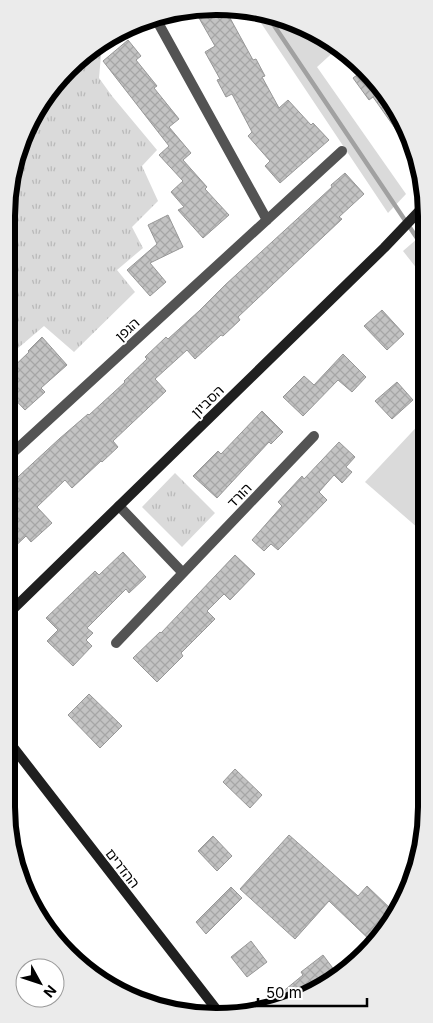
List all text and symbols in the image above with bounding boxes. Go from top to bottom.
street label: הגפן [111,314,143,344]
street label: הסביון [187,381,227,421]
street label: הורד [223,479,255,511]
street label: ההדרים [102,845,144,891]
north arrow [15,958,65,1008]
scale bar [258,976,367,1008]
text: N [40,982,60,1001]
text: 50 m [266,983,302,1002]

